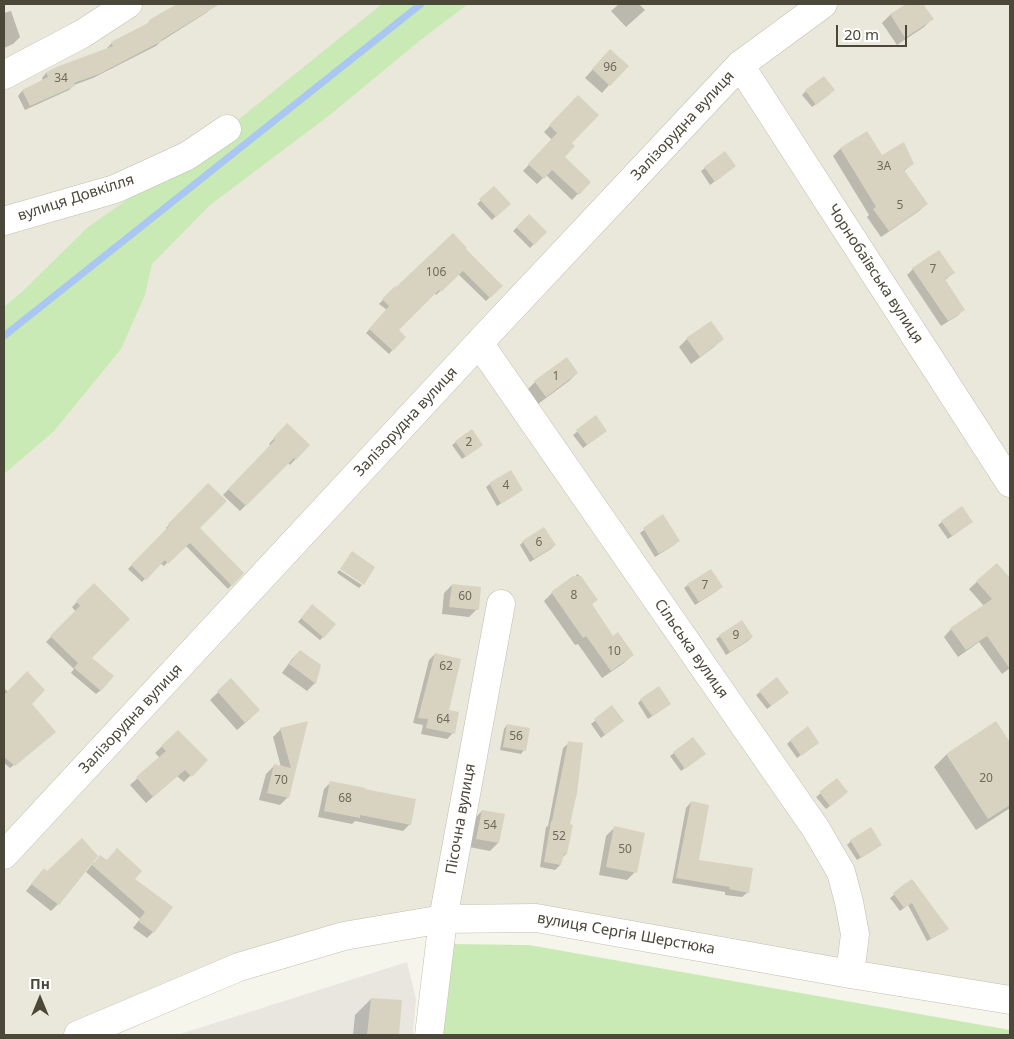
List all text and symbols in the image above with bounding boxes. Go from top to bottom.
scale bar [839,15,910,47]
text: 20 m [844,24,879,44]
house number: 96 [603,61,617,75]
street label: Залізорудна вулиця [628,68,738,184]
house number: 34 [54,72,68,86]
house number: 3А [877,160,891,174]
street label: вулиця Довкілля [15,171,137,225]
house number: 5 [897,199,903,213]
street label: Чорнобаївська вулиця [823,201,927,347]
house number: 7 [930,263,936,277]
house number: 106 [426,266,446,280]
street label: Залізорудна вулиця [351,364,461,480]
house number: 1 [553,370,559,384]
house number: 2 [466,436,472,450]
house number: 4 [503,479,509,493]
house number: 6 [536,536,542,550]
house number: 7 [702,579,708,593]
house number: 8 [571,589,577,603]
house number: 60 [458,590,472,604]
street label: Сільська вулиця [650,596,732,702]
house number: 9 [733,629,739,643]
house number: 10 [607,645,621,659]
house number: 62 [439,660,453,674]
street label: Залізорудна вулиця [76,661,186,777]
house number: 64 [436,713,450,727]
house number: 56 [509,730,523,744]
street label: Пісочна вулиця [442,762,480,876]
house number: 20 [979,772,993,786]
house number: 70 [274,774,288,788]
house number: 68 [338,792,352,806]
house number: 54 [483,819,497,833]
house number: 52 [552,830,566,844]
house number: 50 [618,843,632,857]
street label: вулиця Сергія Шерстюка [536,909,716,959]
north arrow [15,974,65,1024]
text: Пн [30,974,50,993]

